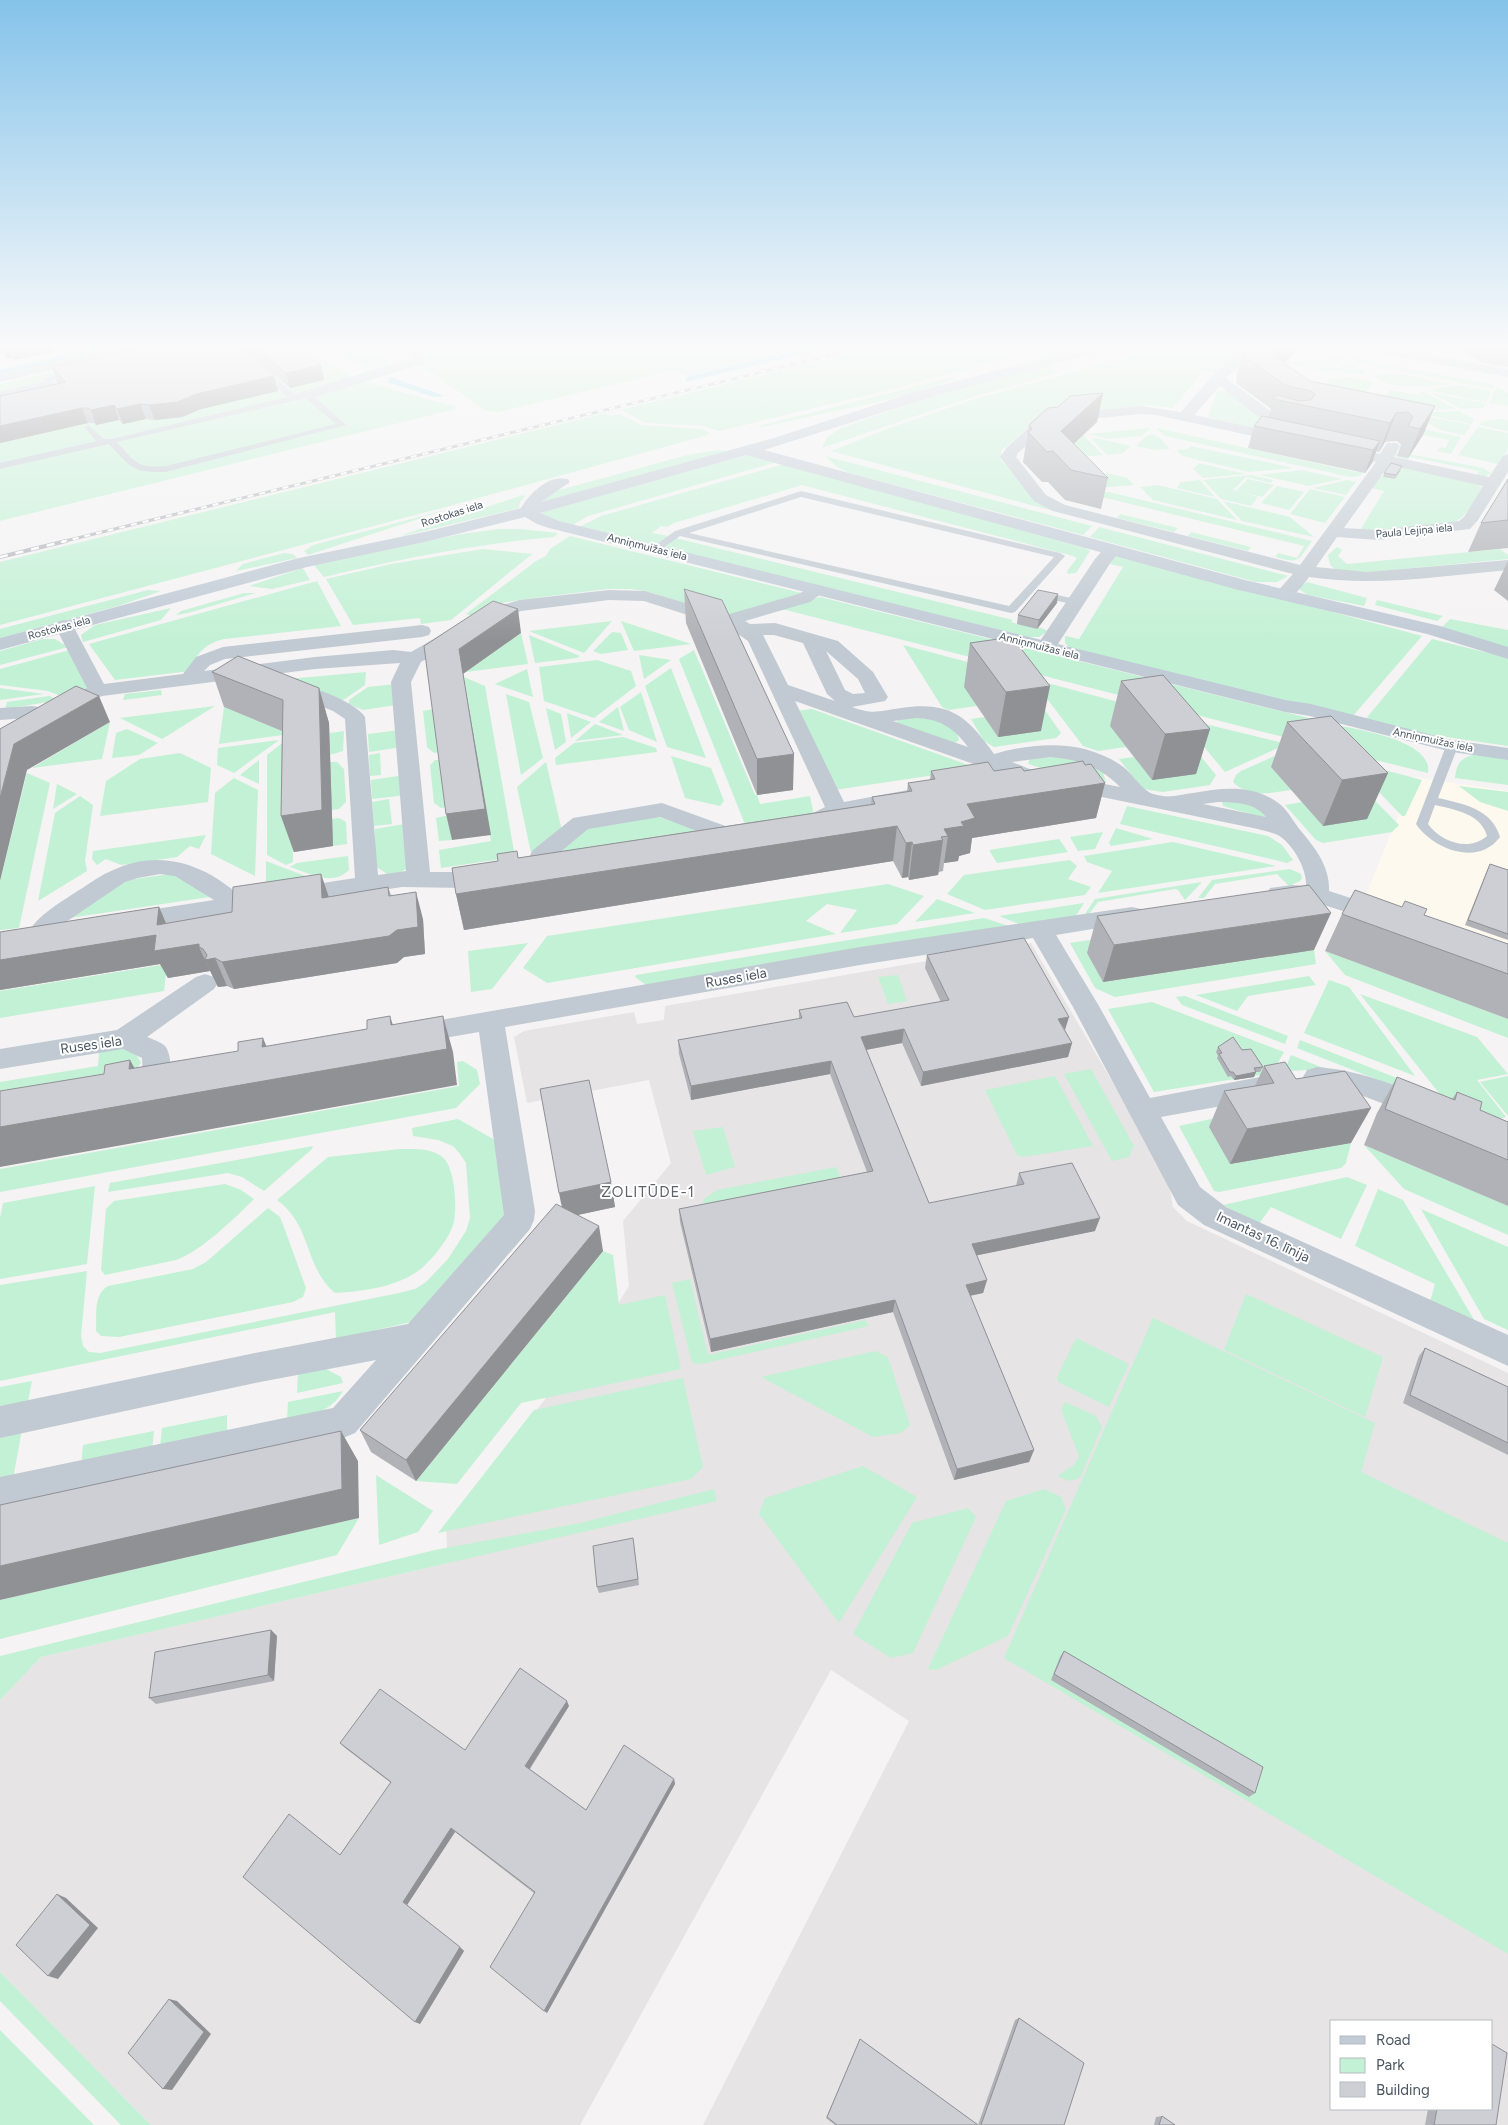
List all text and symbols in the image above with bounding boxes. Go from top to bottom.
street label: Rostokas iela [419,498,485,530]
street label: Paula Lejiņa iela [1375,521,1453,541]
street label: Anniņmuižas iela [606,531,688,563]
street label: Rostokas iela [26,613,92,643]
street label: Anniņmuižas iela [998,630,1080,662]
street label: Anniņmuižas iela [1392,725,1474,755]
street label: Ruses iela [704,964,768,992]
street label: Ruses iela [59,1032,123,1058]
district label: ZOLITŪDE-1 [601,1183,695,1201]
street label: Imantas 16. līnija [1213,1208,1313,1266]
legend [1330,2020,1493,2110]
text: Road [1376,2031,1411,2049]
text: Park [1376,2056,1405,2074]
text: Building [1376,2081,1430,2099]

